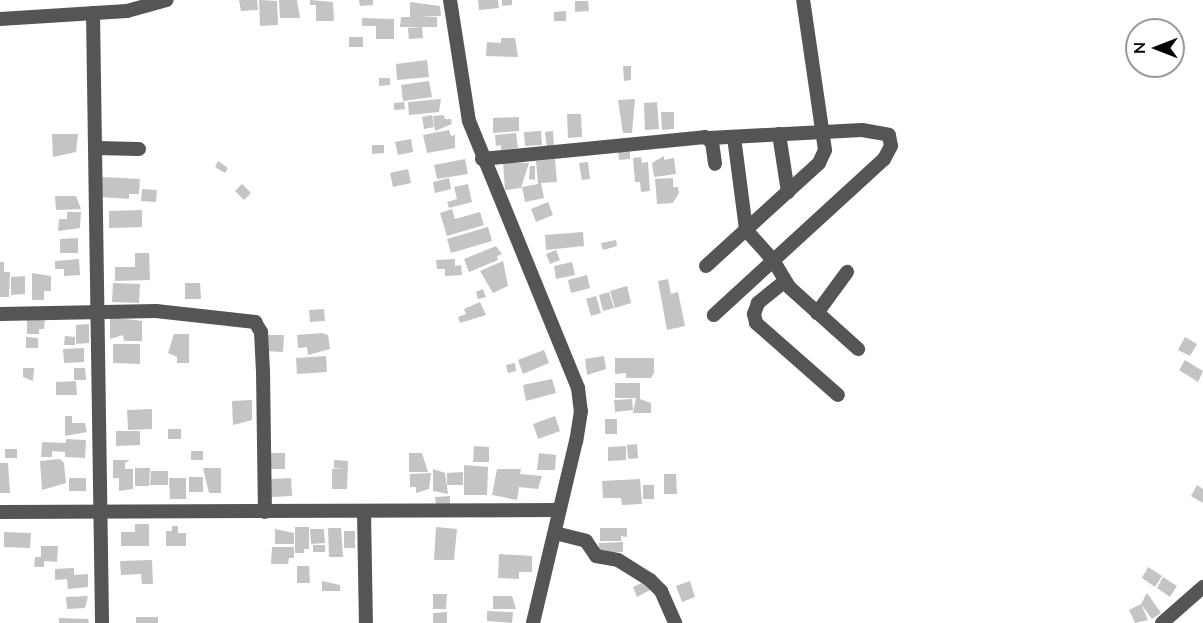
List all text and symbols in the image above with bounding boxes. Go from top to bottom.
north arrow [1125,18,1185,78]
text: N [1129,42,1149,54]

